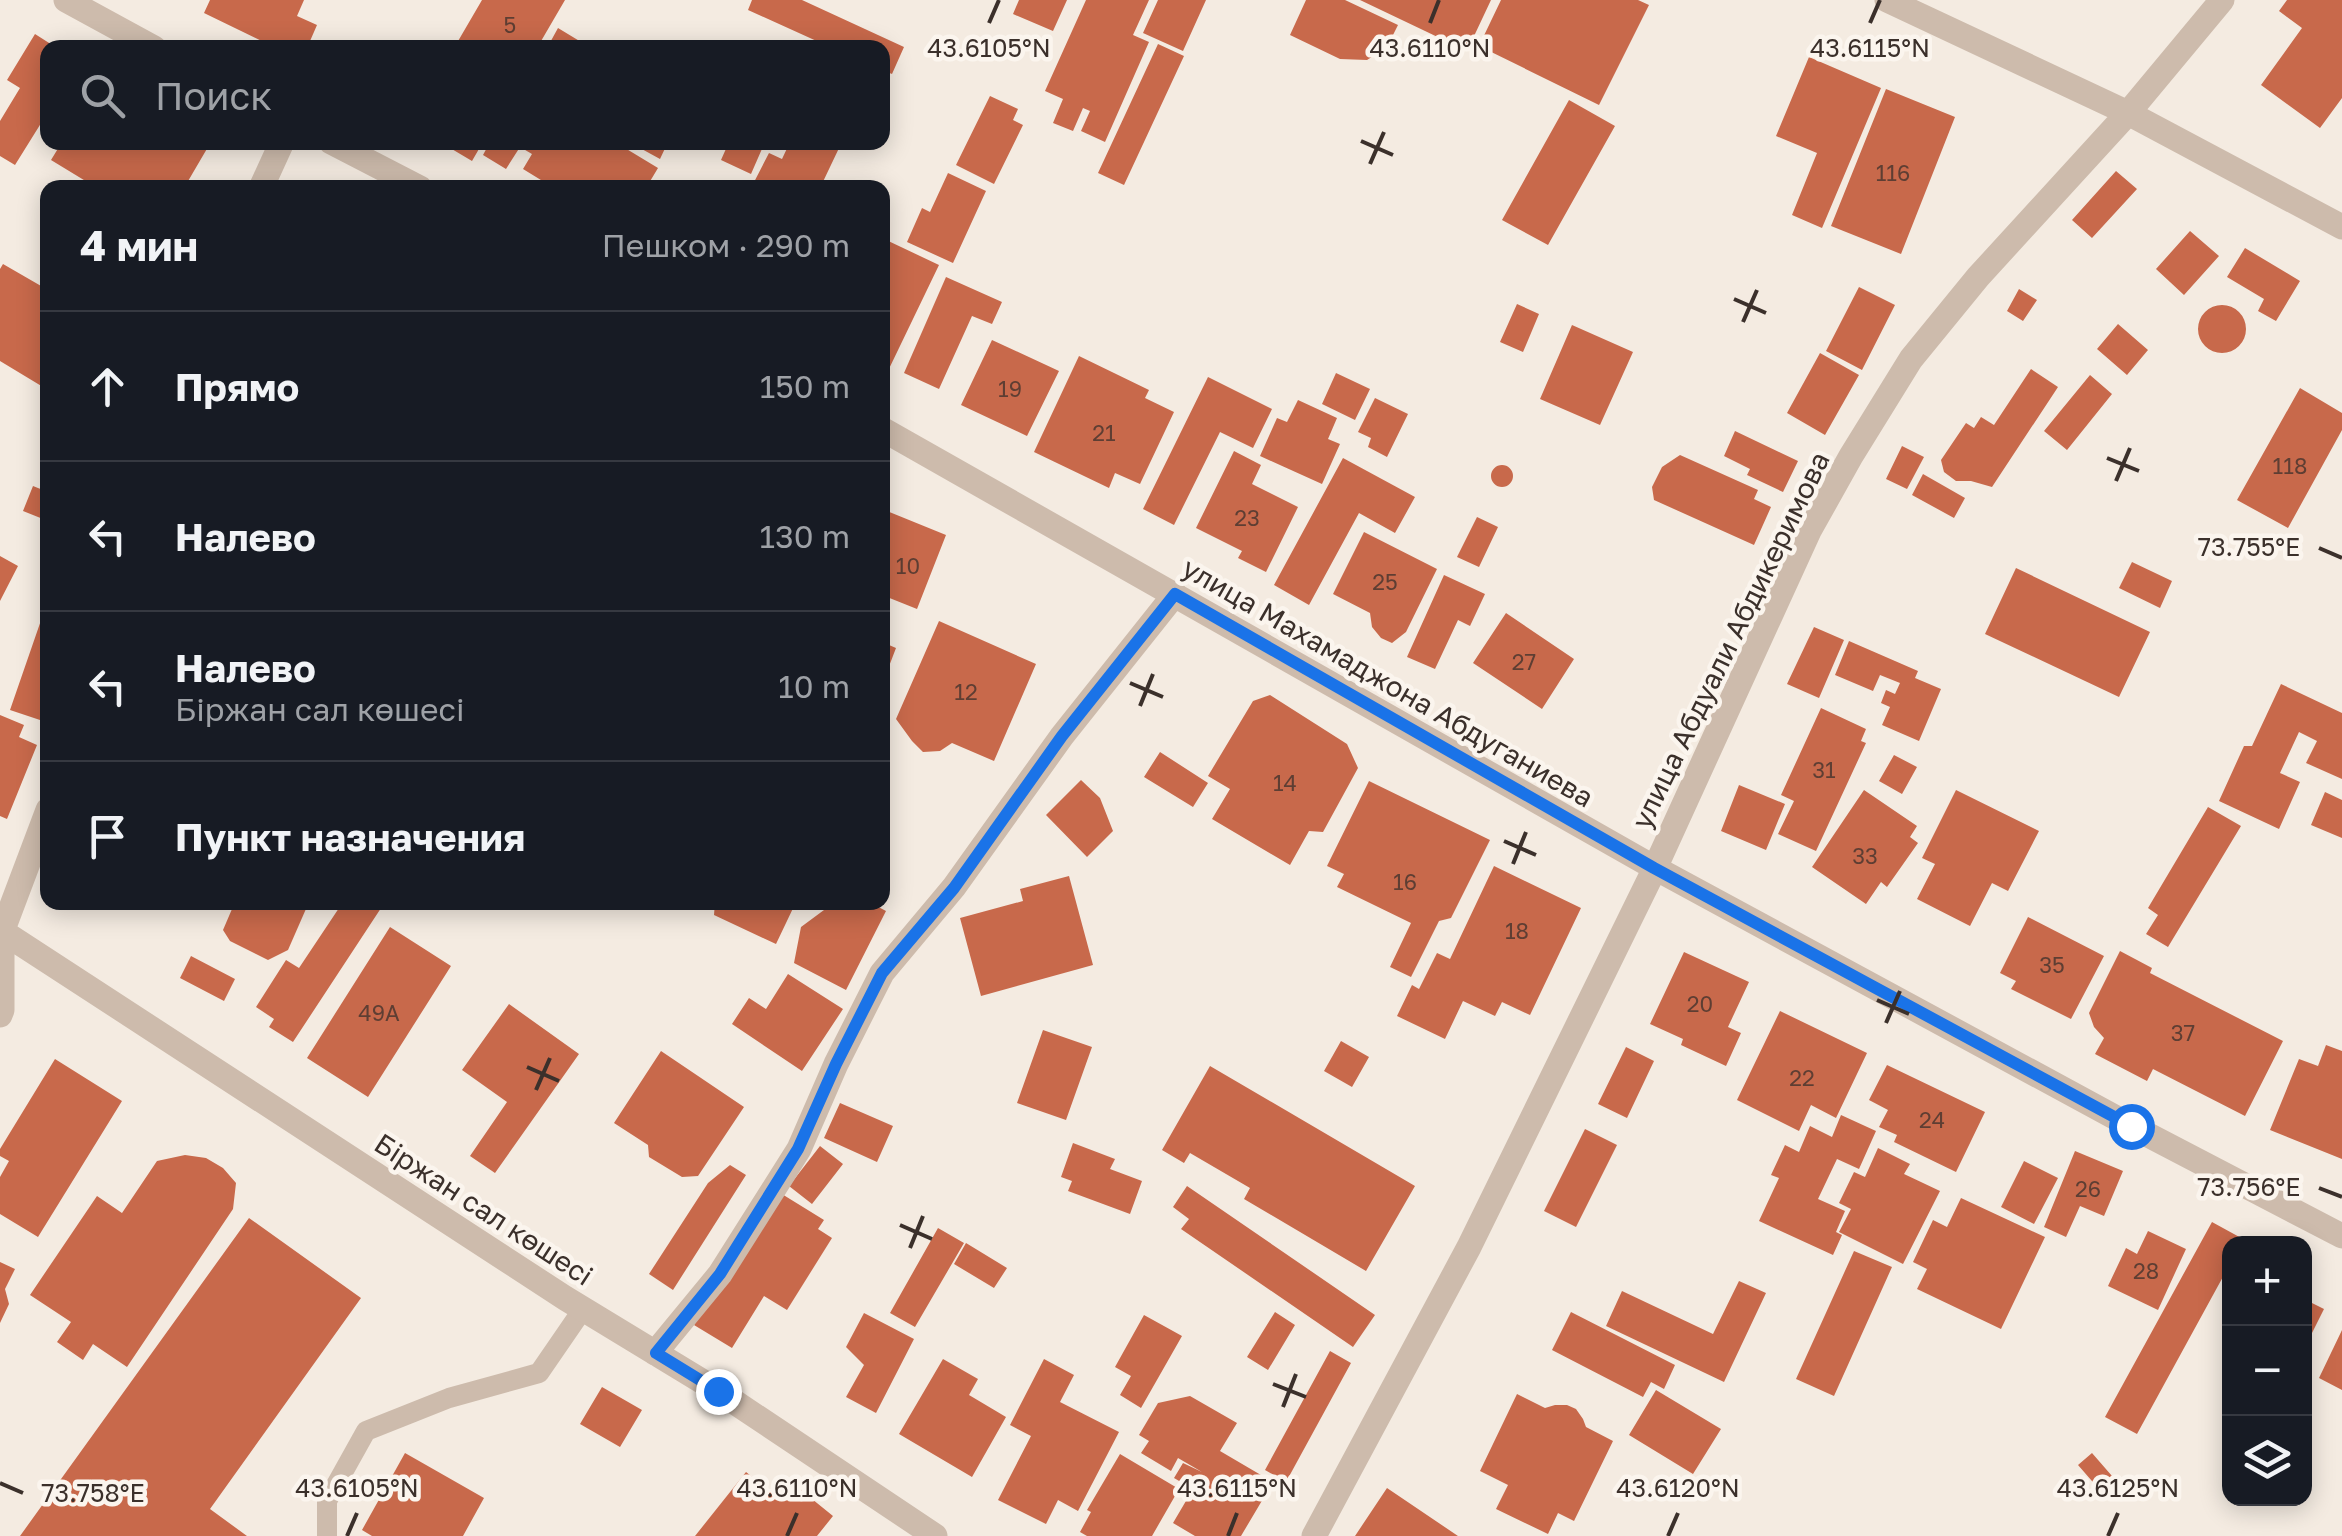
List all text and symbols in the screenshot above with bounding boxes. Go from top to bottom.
house number: 5 [504,11,516,38]
text: 43.6105°N [927,32,1051,63]
text: 43.6110°N [1369,32,1491,63]
text: 43.6115°N [1810,32,1930,63]
search box [40,40,890,150]
icon: search [75,68,130,123]
text: Поиск [155,73,272,118]
house number: 116 [1876,159,1910,186]
text: 4 мин [80,220,198,270]
text: Пешком · 290 m [602,226,850,264]
icon: ahead [80,359,135,414]
text: Прямо [175,364,299,409]
text: 150 m [760,367,850,405]
house number: 19 [998,375,1022,402]
house number: 21 [1092,419,1116,446]
street label: улица Абдуали Абдикеримова [1624,446,1836,834]
house number: 118 [2273,452,2307,479]
house number: 23 [1234,504,1260,531]
icon: left [80,509,135,564]
text: Налево [175,514,316,559]
text: 130 m [760,517,850,555]
text: 73.755°E [2198,531,2300,562]
street label: улица Махамаджона Абдуганиева [1177,550,1599,814]
house number: 10 [896,552,920,579]
house number: 25 [1372,568,1398,595]
text: Налево [175,645,316,690]
house number: 27 [1512,648,1536,675]
icon: left [80,659,135,714]
text: 10 m [778,667,850,705]
house number: 12 [954,678,978,705]
text: Біржан сал көшесі [175,690,464,728]
house number: 31 [1812,756,1836,783]
house number: 14 [1273,769,1297,796]
icon: arrive [80,809,135,864]
text: Пункт назначения [175,814,525,859]
house number: 33 [1852,842,1878,869]
house number: 16 [1393,868,1417,895]
house number: 18 [1505,917,1529,944]
house number: 35 [2039,951,2065,978]
house number: 20 [1687,990,1713,1017]
house number: 49А [358,999,400,1026]
house number: 37 [2171,1019,2195,1046]
house number: 22 [1789,1064,1815,1091]
route start [2109,1104,2155,1150]
house number: 24 [1919,1106,1945,1133]
street label: Біржан сал көшесі [369,1126,599,1292]
text: 73.756°E [2197,1171,2301,1202]
house number: 26 [2075,1175,2101,1202]
map controls [2222,1236,2312,1506]
button: + [2222,1236,2312,1326]
house number: 28 [2133,1257,2159,1284]
button: − [2222,1326,2312,1416]
route end [696,1369,742,1415]
button: layers [2222,1416,2312,1506]
text: 43.6105°N [295,1472,419,1503]
text: 43.6110°N [736,1472,858,1503]
text: 43.6115°N [1177,1472,1297,1503]
text: 43.6120°N [1616,1472,1740,1503]
text: 43.6125°N [2057,1472,2179,1503]
text: 73.758°E [41,1477,145,1508]

